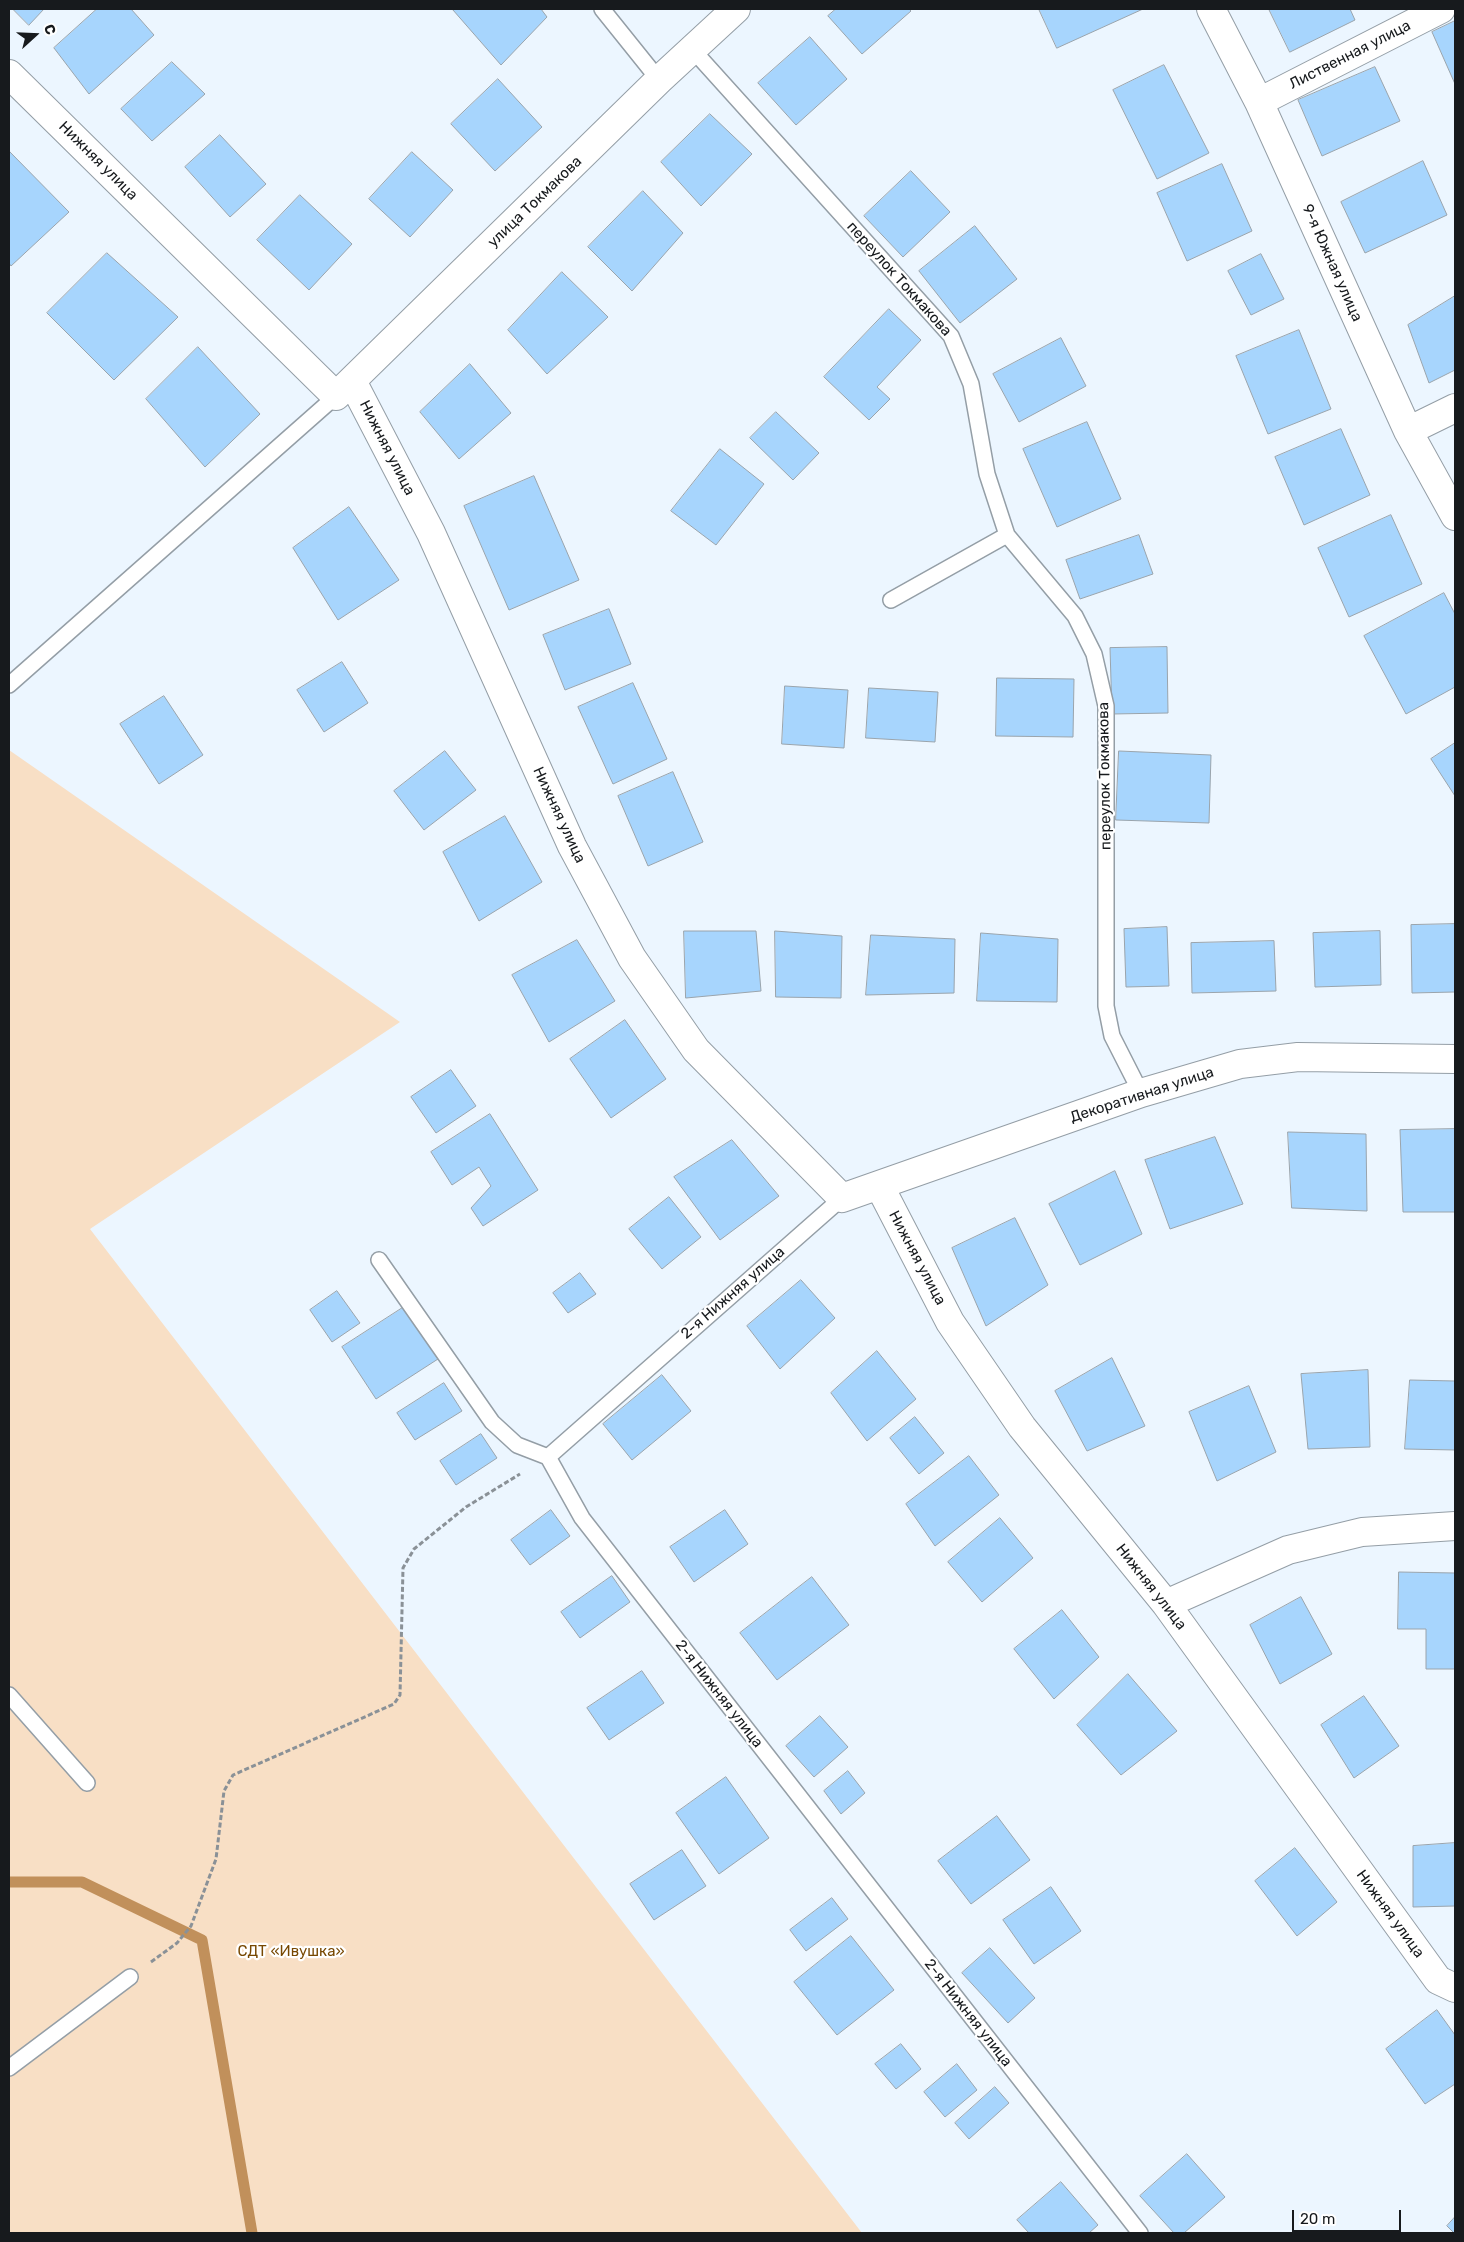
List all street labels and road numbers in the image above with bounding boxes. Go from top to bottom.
street label: Лиственная улица [1286,17,1414,93]
street label: Нижняя улица [55,118,141,204]
street label: улица Токмакова [484,153,586,251]
street label: 9-я Южная улица [1298,202,1366,324]
street label: переулок Токмакова [843,218,955,340]
street label: Нижняя улица [355,398,419,498]
street label: переулок Токмакова [1095,702,1115,850]
street label: Нижняя улица [529,764,589,866]
street label: Декоративная улица [1068,1063,1216,1127]
street label: Нижняя улица [885,1208,949,1308]
street label: 2-я Нижняя улица [677,1243,789,1343]
street label: Нижняя улица [1112,1540,1190,1634]
street label: 2-я Нижняя улица [671,1637,767,1751]
street label: Нижняя улица [1352,1867,1428,1961]
street label: 2-я Нижняя улица [920,1956,1016,2070]

